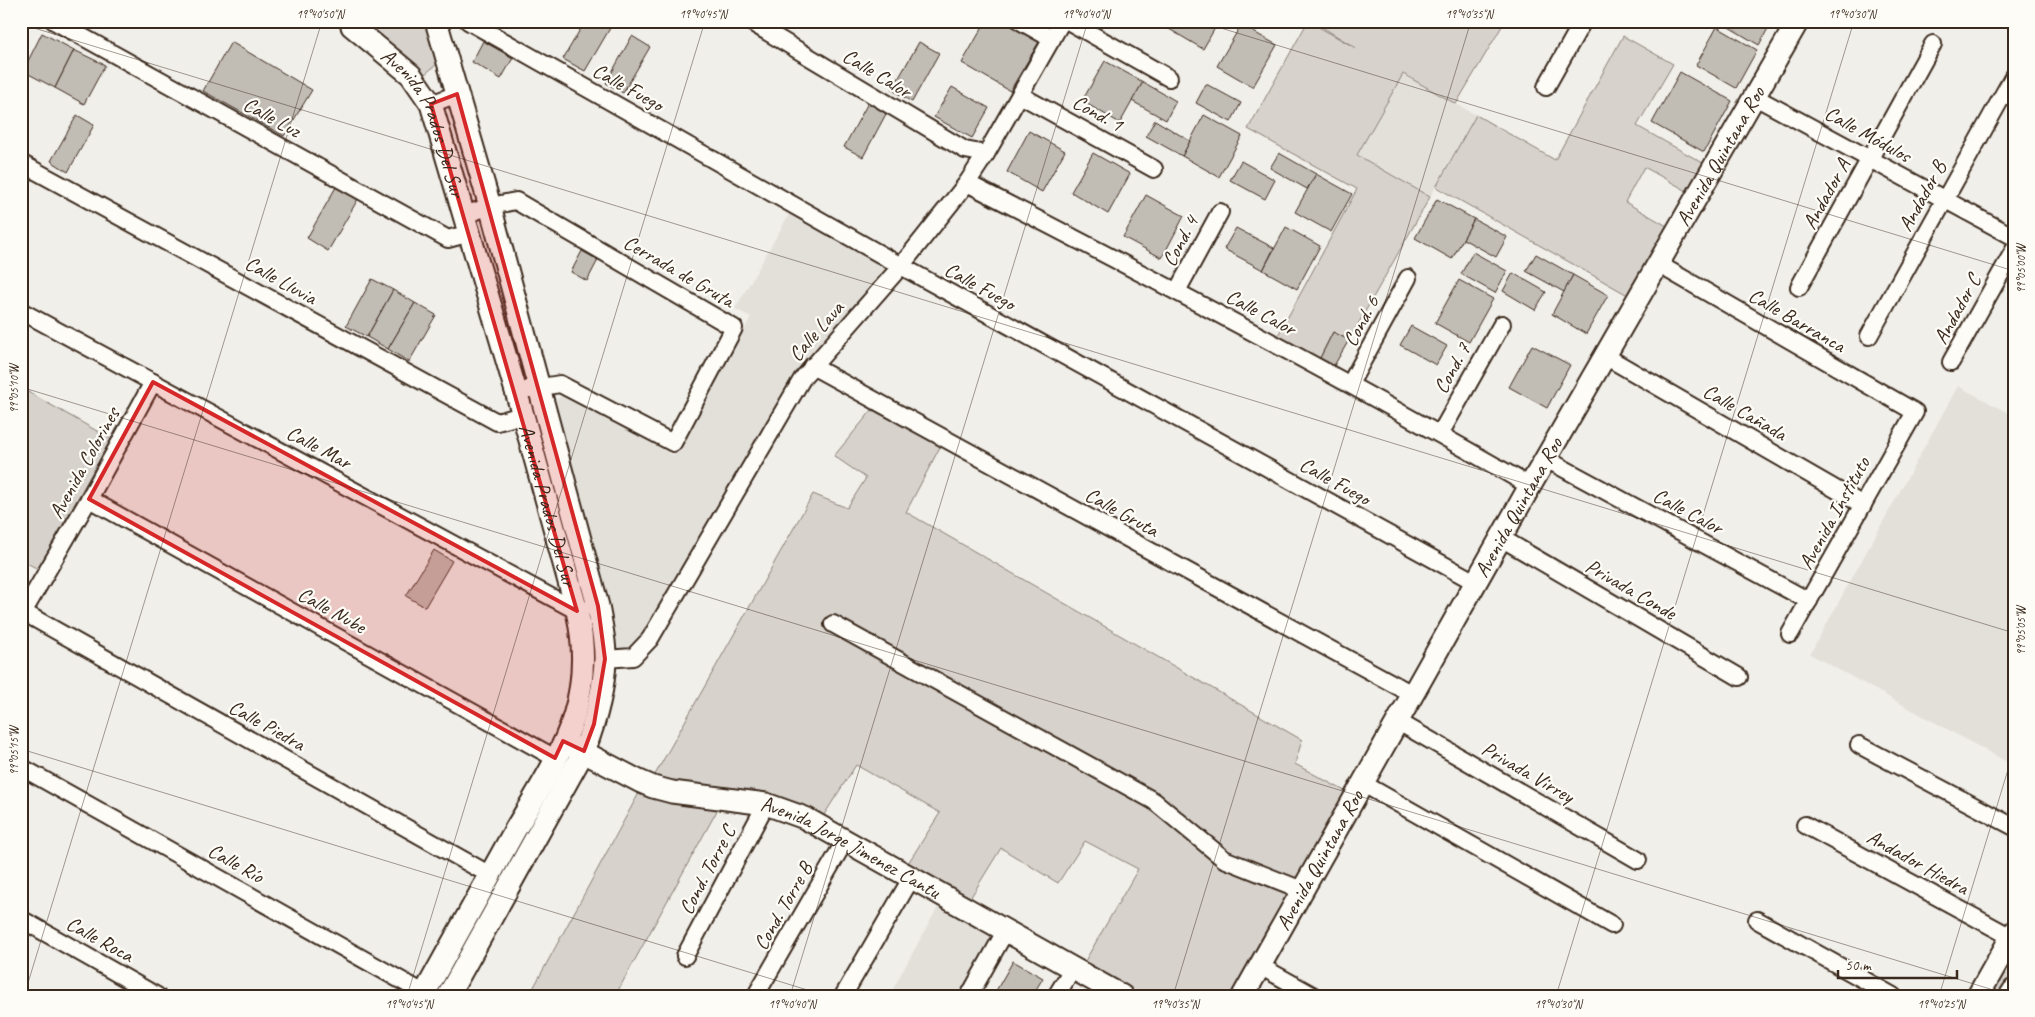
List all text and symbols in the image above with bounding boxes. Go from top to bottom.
text: 19°40'50"N [296,6,345,22]
text: 19°40'45"N [679,6,728,22]
text: 19°40'40"N [1062,6,1111,22]
text: 19°40'35"N [1445,6,1494,22]
text: 19°40'30"N [1828,6,1877,22]
street label: Avenida Prados Del Sur [376,42,471,202]
street label: Calle Calor [838,42,918,105]
street label: Calle Fuego [588,57,670,118]
street label: Avenida Quintana Roo [1670,80,1771,230]
street label: Cond. 1 [1068,89,1129,138]
street label: Calle Luz [239,91,306,144]
street label: Calle Módulos [1820,100,1917,169]
street label: Andador A [1796,153,1857,234]
street label: Andador B [1892,154,1953,236]
street label: Cond. 4 [1156,209,1205,271]
street label: Cerrada de Gruta [619,229,741,314]
text: 99°05'00"W [2013,242,2029,293]
street label: Calle Lluvia [241,250,323,311]
street label: Calle Fuego [940,256,1022,317]
street label: Andador C [1927,268,1988,348]
street label: Calle Barranca [1744,282,1851,359]
street label: Calle Calor [1222,283,1303,342]
street label: Cond. 6 [1337,291,1385,351]
street label: Calle Lava [783,294,851,367]
street label: Cond. 7 [1428,337,1477,398]
text: 99°05'10"W [6,362,22,413]
street label: Calle Cañada [1699,378,1793,447]
street label: Avenida Colorines [43,401,126,523]
street label: Calle Mar [282,419,357,475]
street label: Avenida Prados Del Sur [513,421,583,591]
street label: Avenida Quintana Roo [1468,431,1569,582]
street label: Calle Fuego [1295,451,1377,512]
street label: Avenida Instituto [1792,451,1876,574]
street label: Calle Gruta [1081,481,1165,544]
street label: Calle Calor [1649,482,1730,541]
street label: Privada Conde [1581,553,1682,626]
street label: Calle Nube [293,581,372,640]
text: 99°05'05"W [2013,604,2029,655]
street label: Calle Piedra [224,694,311,757]
text: 99°05'15"W [6,724,22,775]
street label: Privada Virrey [1477,735,1580,810]
street label: Avenida Quintana Roo [1270,784,1370,935]
street label: Avenida Jorge Jimenez Cantu [759,790,946,905]
street label: Cond. Torre C [673,819,742,919]
street label: Andador Hiedra [1863,823,1975,901]
street label: Calle Río [203,837,270,890]
street label: Cond. Torre B [747,855,820,955]
street label: Calle Roca [62,910,140,969]
scale bar [1838,947,1956,979]
text: 50 m [1845,956,1872,975]
text: 19°40'45"N [385,996,434,1012]
text: 19°40'40"N [768,996,817,1012]
text: 19°40'35"N [1151,996,1200,1012]
text: 19°40'30"N [1534,996,1583,1012]
text: 19°40'25"N [1917,996,1966,1012]

